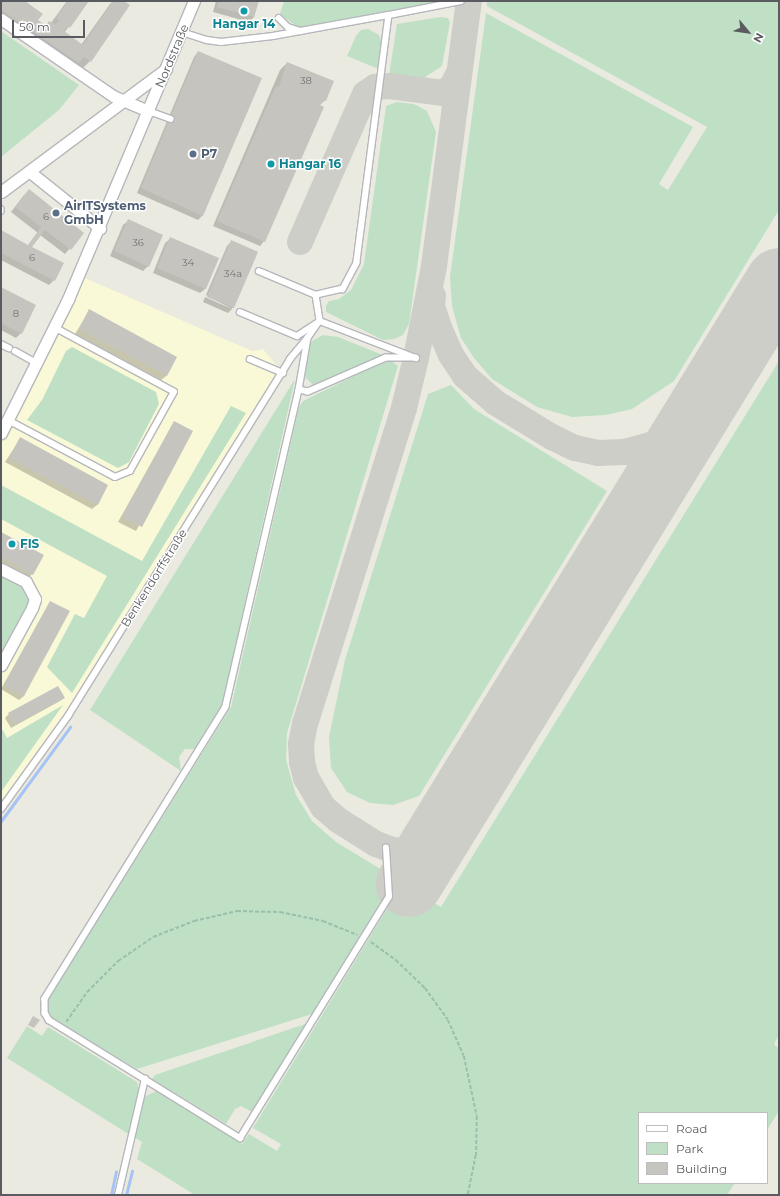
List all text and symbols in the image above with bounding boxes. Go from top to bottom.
marker: Hangar 14 [239,6,249,16]
scale bar [14,12,87,38]
north arrow [728,12,768,52]
place label: Hangar 14 [213,17,275,31]
text: 50 m [19,19,50,34]
street label: Nordstraße [152,22,192,90]
text: N [750,31,767,45]
house number: 38 [300,75,312,87]
place label: P7 [201,147,217,161]
marker: P7 [188,149,198,159]
place label: Hangar 16 [279,157,341,171]
marker: Hangar 16 [266,159,276,169]
place label: AirITSystems GmbH [64,199,146,227]
marker: AirITSystems GmbH [51,208,61,218]
house number: 6 [43,211,49,223]
house number: 36 [132,237,144,249]
house number: 6 [29,252,35,264]
house number: 34 [182,257,194,269]
house number: 34a [224,268,242,280]
house number: 8 [13,308,19,320]
street label: Benkendorffstraße [118,526,190,630]
place label: FIS [20,537,39,551]
marker: FIS [7,539,17,549]
legend [638,1112,768,1184]
text: Road [676,1121,707,1136]
text: Park [676,1141,703,1156]
text: Building [676,1161,727,1176]

